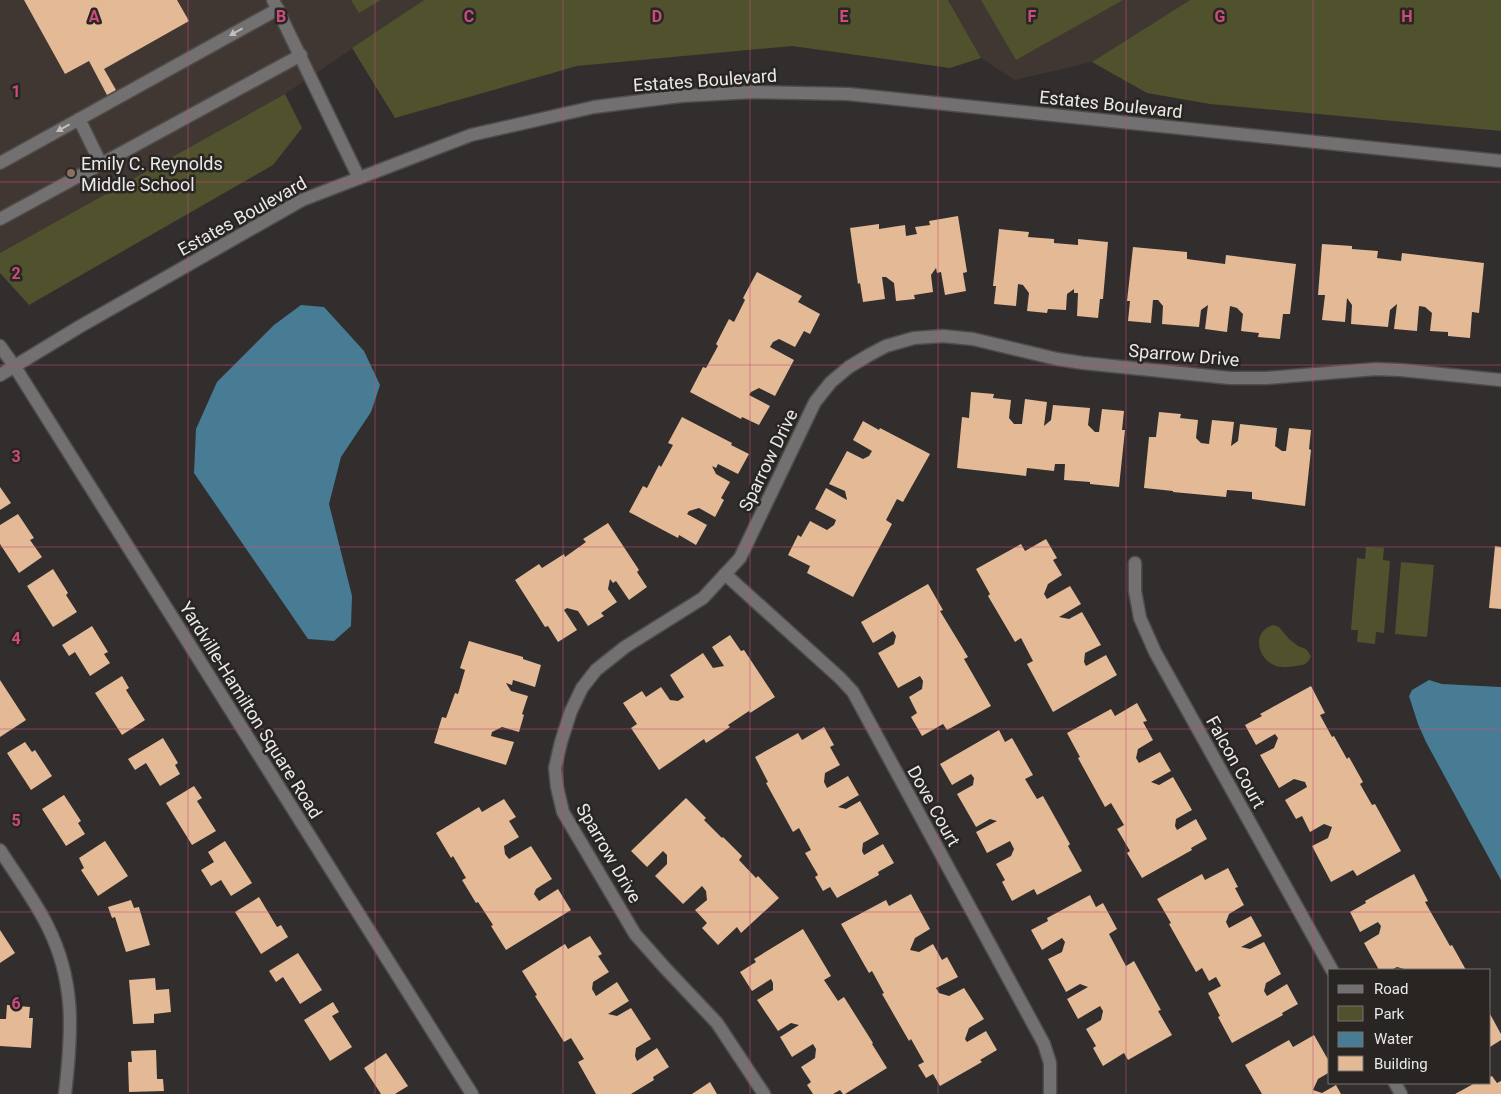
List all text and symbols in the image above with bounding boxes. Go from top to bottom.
text: A [89,7,100,26]
text: B [276,7,286,26]
text: C [464,7,474,26]
text: D [652,7,662,26]
text: E [840,7,849,26]
text: F [1028,7,1037,26]
text: G [1215,7,1226,26]
text: H [1401,7,1413,26]
one-way arrow [229,28,242,37]
street label: Estates Boulevard [632,65,778,95]
text: 1 [11,82,21,101]
street label: Estates Boulevard [1038,86,1184,122]
one-way arrow [56,124,70,132]
place label: Emily C. Reynolds Middle School [81,153,223,195]
marker: Emily C. Reynolds Middle School [65,167,77,179]
street label: Estates Boulevard [174,172,310,260]
text: 2 [11,264,21,283]
street label: Sparrow Drive [1128,340,1240,370]
street label: Sparrow Drive [734,405,802,515]
text: 3 [11,447,21,466]
street label: Yardville-Hamilton Square Road [175,598,327,822]
text: 4 [11,629,21,648]
street label: Falcon Court [1202,712,1270,812]
street label: Dove Court [903,762,965,850]
street label: Sparrow Drive [572,800,646,906]
text: 5 [11,811,21,830]
legend [1328,969,1491,1084]
text: Road [1374,980,1408,998]
text: 6 [11,994,21,1013]
text: Park [1374,1005,1405,1023]
text: Water [1374,1030,1413,1048]
text: Building [1374,1055,1428,1073]

